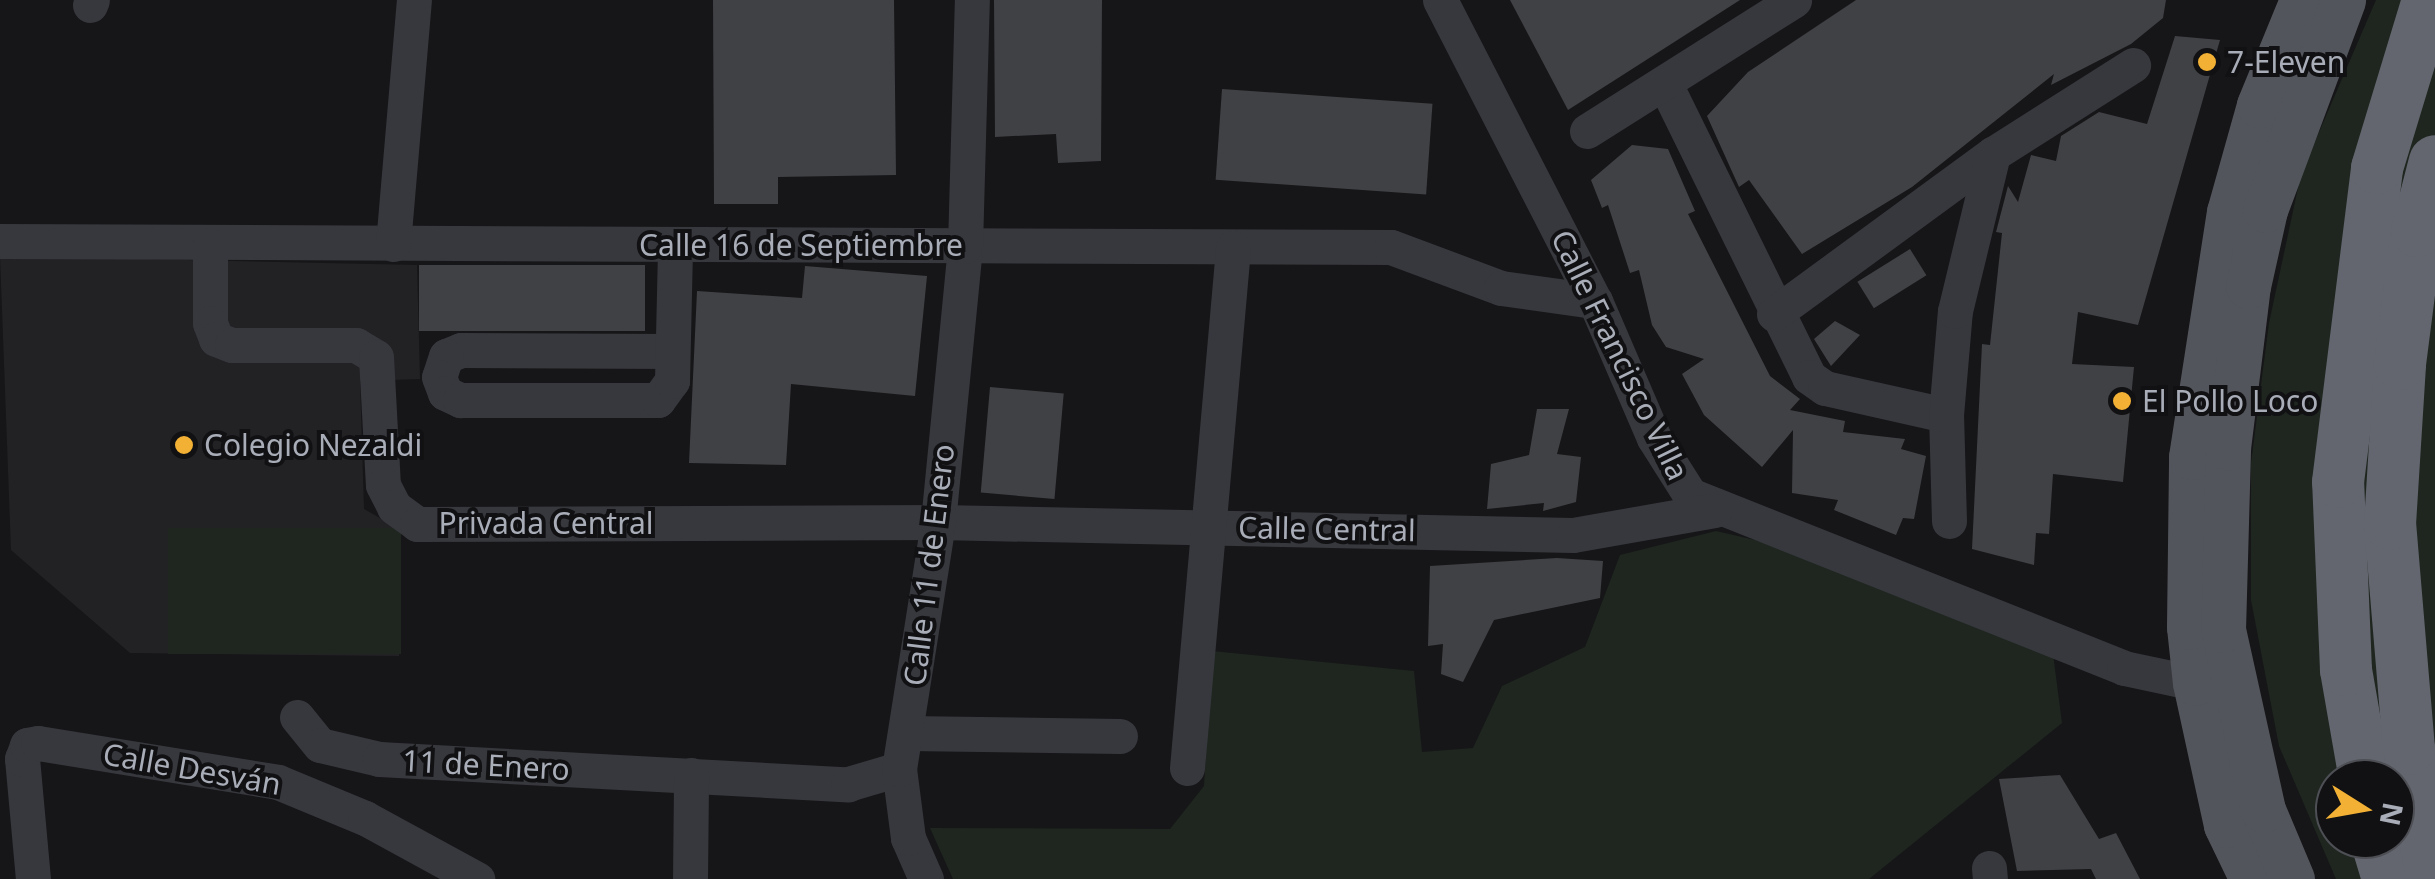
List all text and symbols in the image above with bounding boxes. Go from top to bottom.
place label: 7-Eleven [2227,44,2345,80]
marker: 7-Eleven [2196,51,2218,73]
street label: Calle Francisco Villa [1544,224,1696,486]
street label: Calle 16 de Septiembre [639,227,963,263]
place label: El Pollo Loco [2142,383,2318,419]
marker: El Pollo Loco [2111,390,2133,412]
place label: Colegio Nezaldi [204,427,422,463]
marker: Colegio Nezaldi [173,434,195,456]
street label: Calle 11 de Enero [896,442,962,688]
street label: Privada Central [438,505,654,541]
street label: Calle Central [1238,509,1416,549]
street label: Calle Desván [100,736,284,802]
street label: 11 de Enero [401,743,571,787]
north arrow [2315,759,2415,859]
text: N [2372,800,2413,829]

